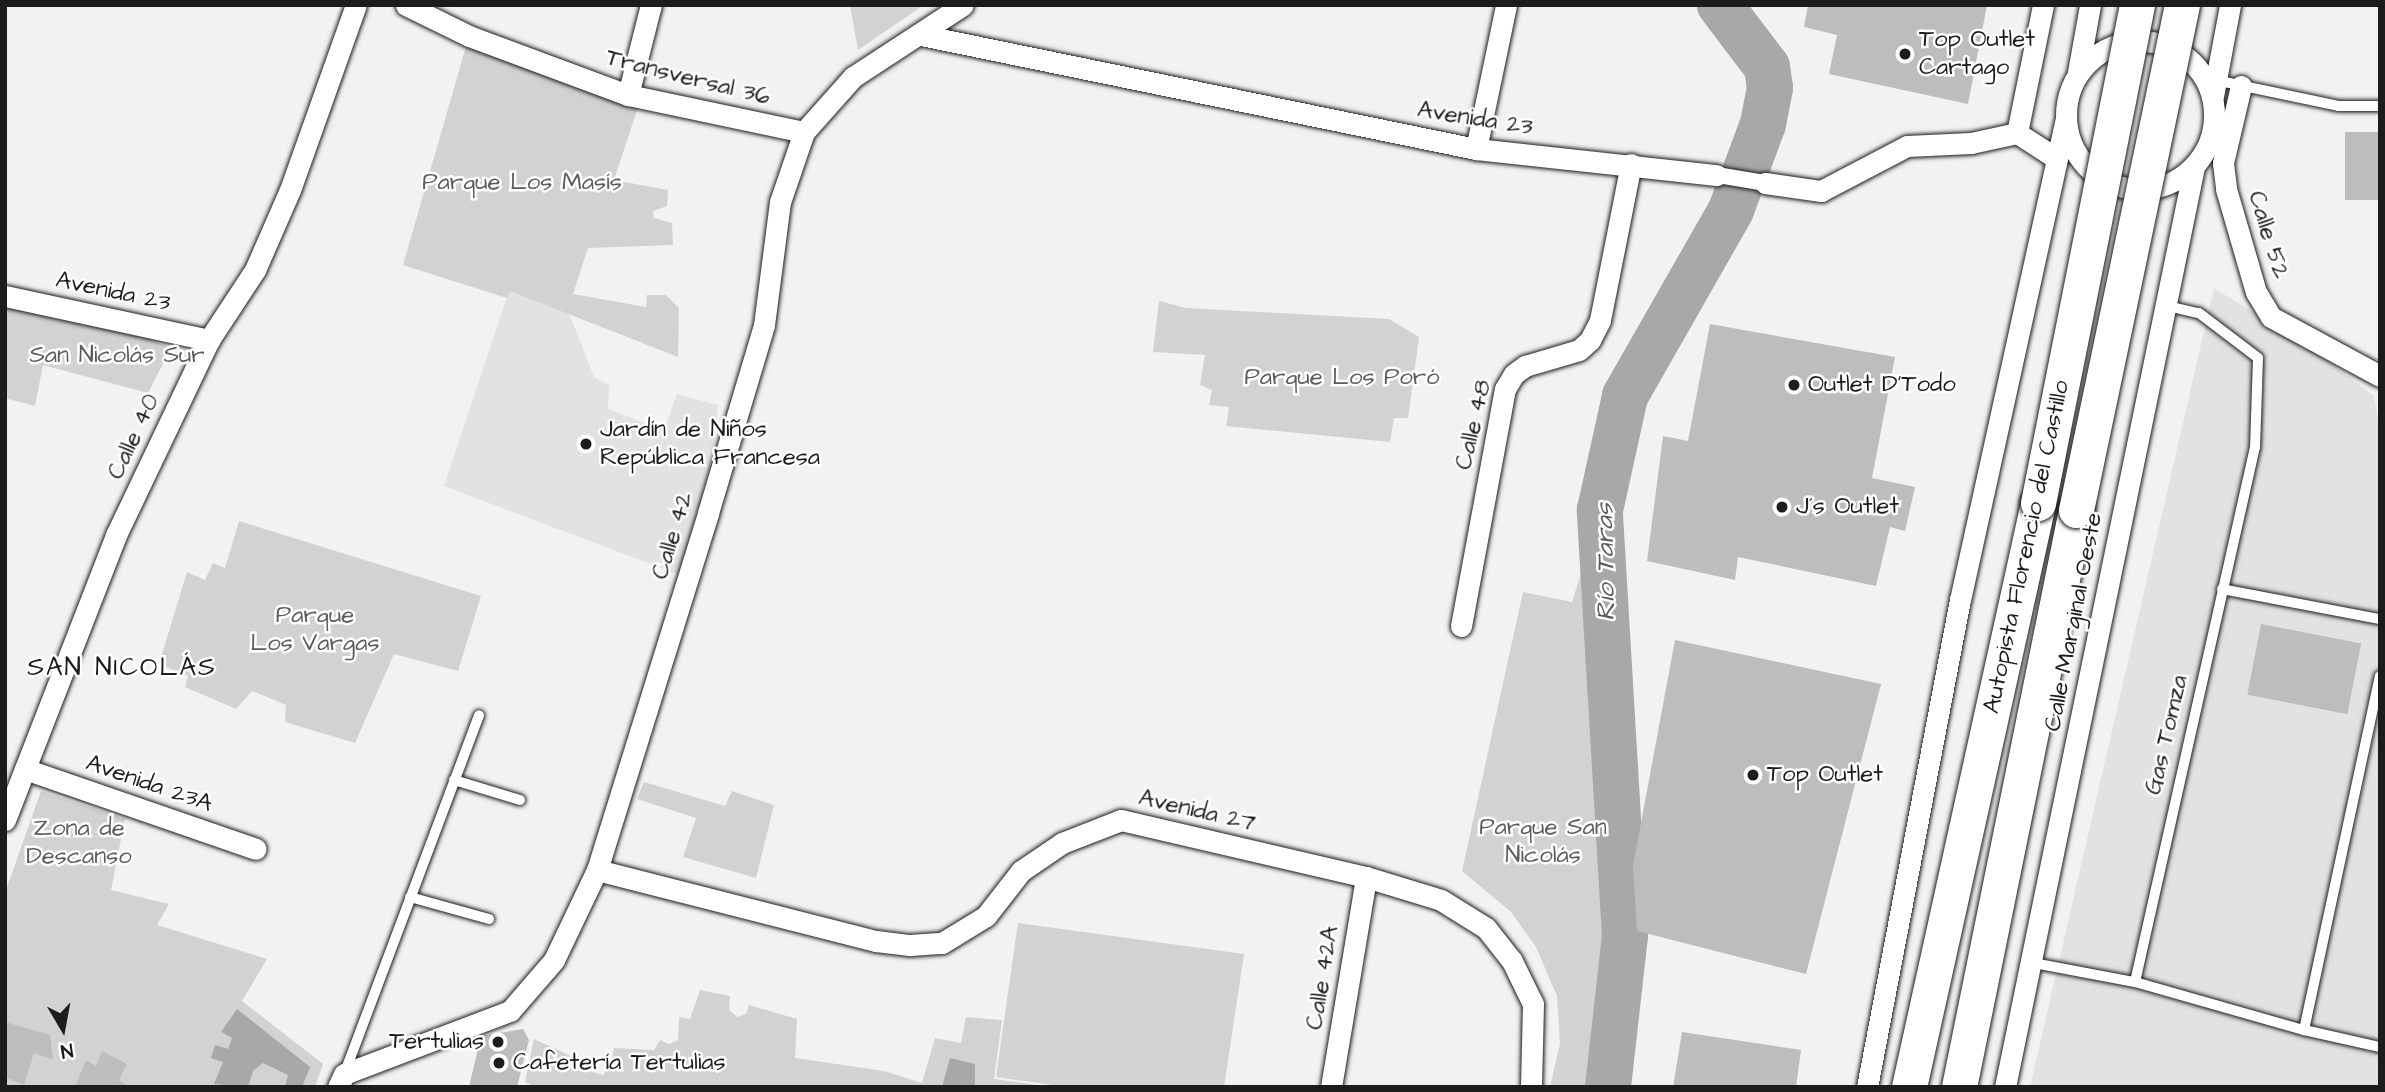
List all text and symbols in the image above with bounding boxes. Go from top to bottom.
place label: Top Outlet Cartago [1919,26,2035,82]
street label: Transversal 36 [603,44,773,112]
marker: Top Outlet Cartago [1897,46,1913,62]
street label: Avenida 23 [1415,96,1535,142]
park label: Parque Los Masís [422,169,622,197]
street label: Calle 52 [2241,188,2295,282]
street label: Avenida 23 [53,266,173,318]
park label: San Nicolás Sur [29,342,205,370]
park label: Parque Los Poró [1244,364,1440,392]
place label: Outlet D'Todo [1808,371,1956,399]
street label: Calle 48 [1450,377,1498,473]
marker: Outlet D'Todo [1786,377,1802,393]
street label: Autopista Florencio del Castillo [1978,378,2076,716]
street label: Calle 40 [102,390,166,484]
place label: Jardín de Niños República Francesa [600,416,820,472]
marker: Jardín de Niños República Francesa [578,436,594,452]
street label: Calle 42 [646,489,700,583]
place label: J´s Outlet [1796,493,1899,521]
marker: J´s Outlet [1774,499,1790,515]
water label: Río Taras [1589,503,1623,621]
street label: Calle Marginal Oeste [2039,510,2109,734]
park label: Parque Los Vargas [251,602,379,658]
district label: SAN NICOLÁS [29,652,215,684]
street label: Gas Tomza [2139,672,2195,798]
street label: Avenida 23A [82,749,216,819]
place label: Top Outlet [1767,761,1883,789]
marker: Top Outlet [1745,767,1761,783]
street label: Avenida 27 [1136,784,1258,838]
park label: Parque San Nicolás [1479,814,1607,870]
park label: Zona de Descanso [26,815,132,871]
street label: Calle 42A [1301,924,1345,1032]
north arrow [28,994,98,1064]
place label: Tertulias [389,1028,484,1056]
marker: Tertulias [490,1034,506,1050]
text: N [59,1036,75,1065]
place label: Cafetería Tertulias [513,1049,726,1077]
marker: Cafetería Tertulias [491,1055,507,1071]

